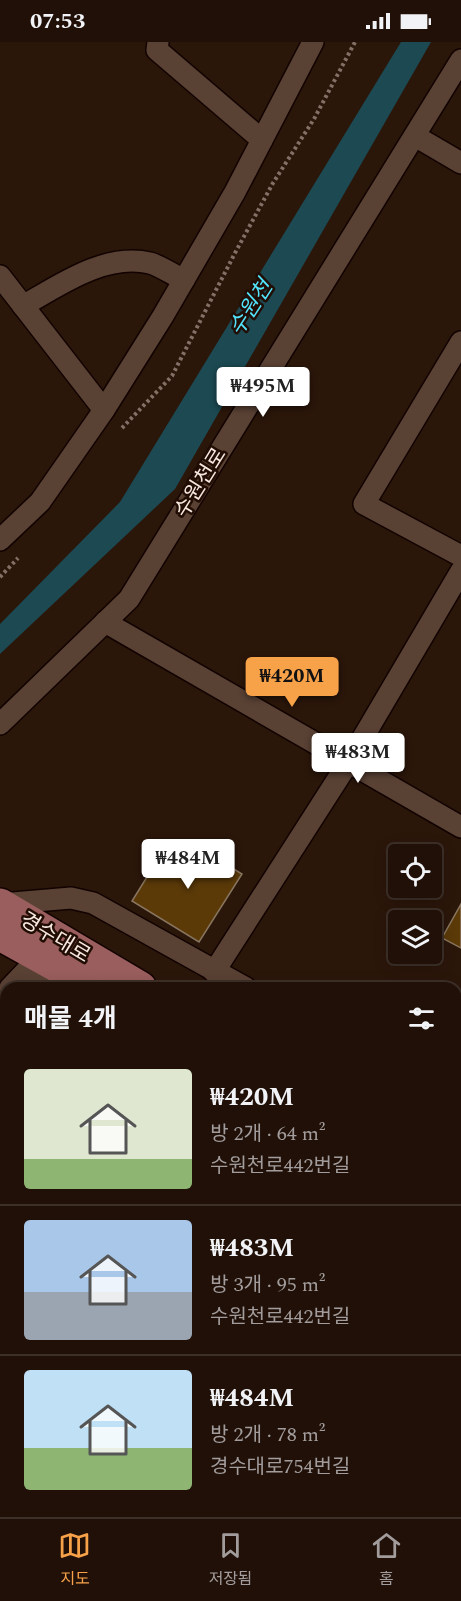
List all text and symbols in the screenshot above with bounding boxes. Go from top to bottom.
text: 07:53 [30,5,85,38]
water label: 수원천 [221,271,283,342]
pin: ₩495M [221,367,305,418]
text: ₩495M [231,371,295,401]
street label: 수원천로 [167,442,235,524]
pin: ₩420M [250,657,334,708]
text: ₩420M [260,661,324,691]
pin: ₩483M [316,733,400,784]
text: ₩483M [326,737,390,767]
pin: ₩484M [146,839,230,890]
text: ₩484M [156,843,220,873]
map controls [388,844,442,964]
button: locate [388,844,442,898]
street label: 경수대로 [14,904,96,972]
button: layers [388,910,442,964]
text: 매물 4개 [24,999,117,1039]
icon: filters [405,1002,438,1035]
text: ₩420M [210,1077,294,1117]
icon: home [72,1093,144,1165]
text: 방 2개 · 64 m² [210,1119,325,1149]
text: 수원천로442번길 [210,1151,350,1181]
text: ₩483M [210,1228,294,1268]
icon: home [72,1244,144,1316]
text: 방 3개 · 95 m² [210,1270,325,1300]
text: 수원천로442번길 [210,1302,350,1332]
text: ₩484M [210,1378,294,1418]
icon: home [72,1394,144,1466]
text: 방 2개 · 78 m² [210,1420,325,1450]
text: 경수대로754번길 [210,1452,350,1482]
tab: 지도 [58,1529,91,1591]
tab: 저장됨 [208,1529,253,1591]
tab: 홈 [370,1529,403,1591]

